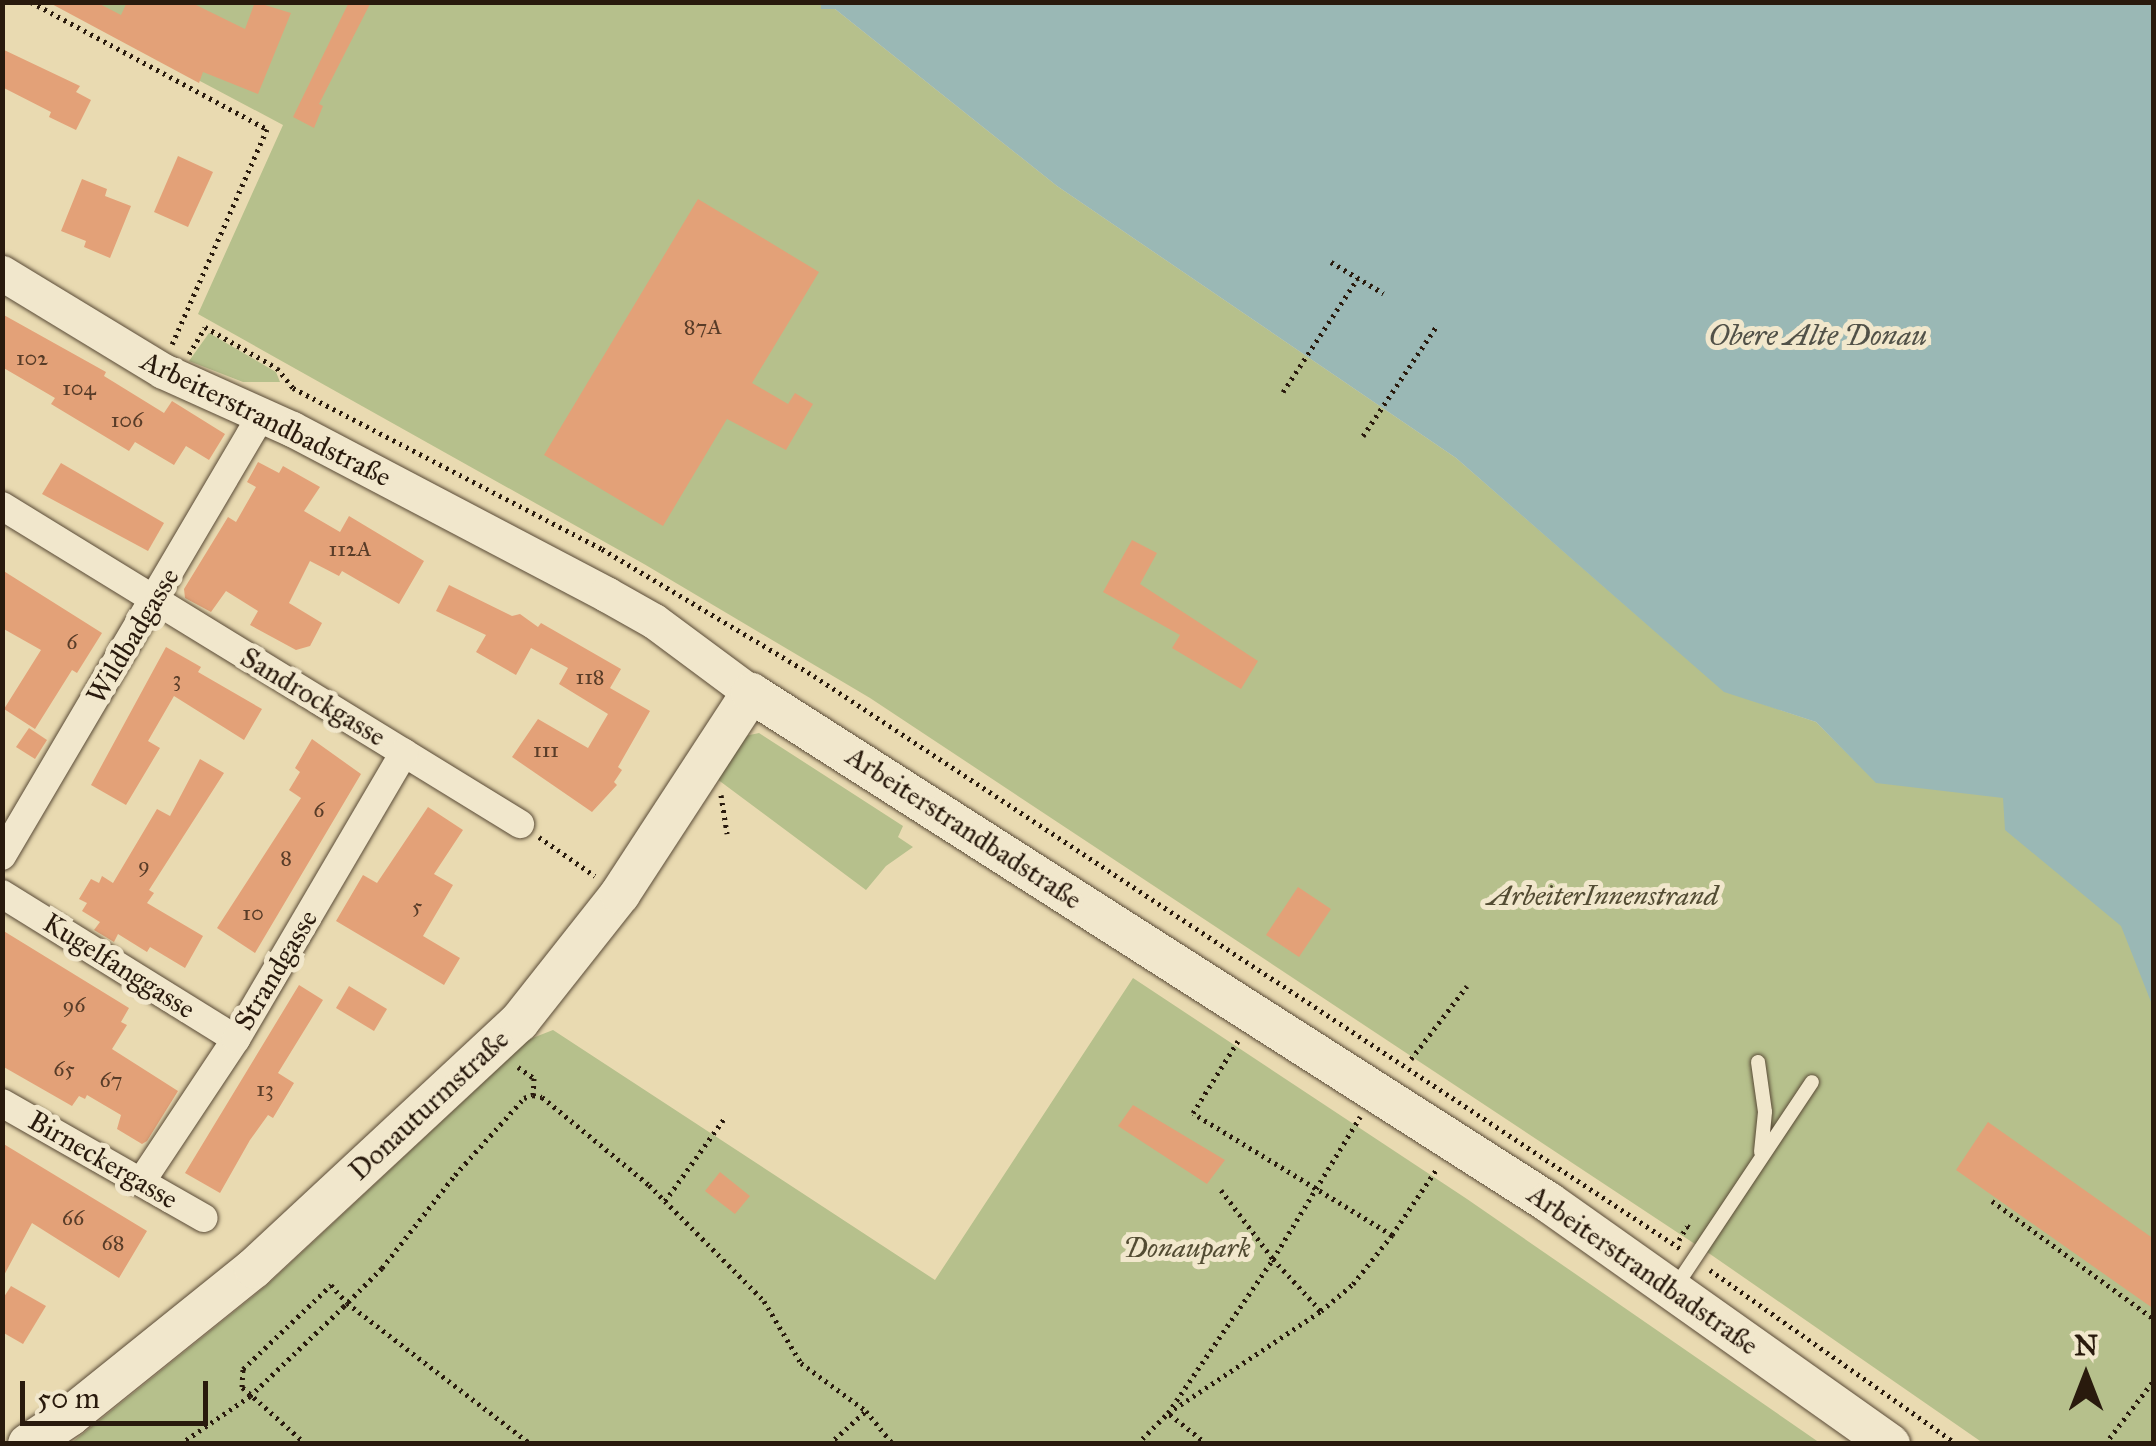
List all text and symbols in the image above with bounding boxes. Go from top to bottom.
house number: 87A [684,314,722,340]
water label: Obere Alte Donau [1709,317,1927,353]
street label: Arbeiterstrandbadstraße [136,344,396,494]
house number: 102 [16,345,48,371]
house number: 104 [62,375,96,401]
house number: 106 [111,407,143,433]
house number: 112A [328,536,372,562]
street label: Wildbadgasse [79,562,187,710]
house number: 6 [66,629,78,655]
street label: Sandrockgasse [234,640,392,754]
house number: 118 [575,664,605,690]
house number: 3 [173,666,181,692]
house number: 111 [533,737,559,763]
street label: Arbeiterstrandbadstraße [840,739,1088,917]
house number: 6 [313,797,325,823]
house number: 8 [280,845,292,871]
house number: 9 [138,852,150,878]
park label: ArbeiterInnenstrand [1488,879,1718,913]
house number: 5 [412,893,422,919]
house number: 10 [242,900,264,926]
street label: Strandgasse [227,904,325,1036]
street label: Kugelfanggasse [37,906,201,1026]
house number: 96 [62,992,86,1018]
street label: Donauturmstraße [342,1023,516,1187]
house number: 65 [53,1056,75,1082]
house number: 67 [99,1067,123,1093]
house number: 13 [256,1076,274,1102]
street label: Birneckergasse [22,1104,184,1216]
street label: Arbeiterstrandbadstraße [1521,1178,1765,1362]
house number: 66 [62,1205,84,1231]
house number: 68 [102,1230,124,1256]
park label: Donaupark [1123,1231,1251,1265]
north arrow [2036,1326,2136,1426]
text: N [2074,1328,2098,1363]
scale bar [25,1361,212,1423]
text: 50 m [37,1380,100,1416]

